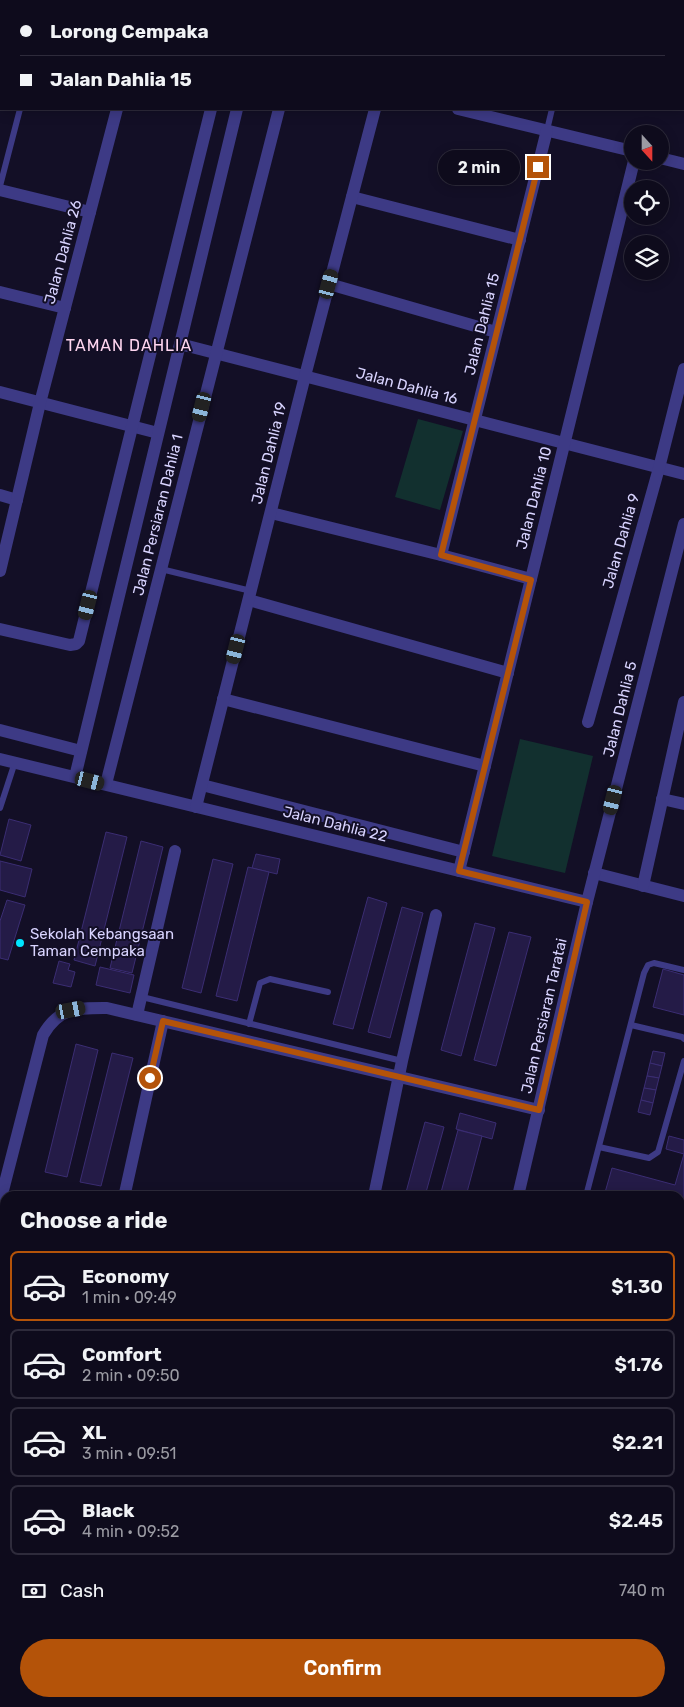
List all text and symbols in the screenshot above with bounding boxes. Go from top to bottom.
text: Lorong Cempaka [50,20,209,43]
text: Jalan Dahlia 15 [50,68,192,91]
north arrow [624,125,669,170]
map controls [624,125,669,280]
callout: 2 min [438,150,520,184]
route end [527,156,549,178]
text: 2 min [458,158,500,177]
button: locate [624,180,669,225]
street label: Jalan Dahlia 26 [40,198,86,306]
button: layers [624,235,669,280]
car [317,268,340,300]
street label: Jalan Dahlia 15 [461,271,503,377]
district label: TAMAN DAHLIA [66,336,192,355]
street label: Jalan Dahlia 16 [354,364,460,408]
car [191,391,212,423]
street label: Jalan Dahlia 19 [248,400,290,506]
street label: Jalan Persiaran Dahlia 1 [129,432,187,598]
street label: Jalan Dahlia 10 [513,445,555,551]
street label: Jalan Dahlia 9 [599,491,643,591]
car [77,589,98,621]
car [225,633,246,665]
street label: Jalan Dahlia 5 [599,659,641,759]
car [73,770,106,792]
car [602,784,623,816]
street label: Jalan Dahlia 22 [281,802,389,846]
place label: Sekolah Kebangsaan Taman Cempaka [30,925,174,960]
marker: Sekolah Kebangsaan Taman Cempaka [14,937,26,949]
street label: Jalan Persiaran Taratai [517,937,571,1095]
car [54,1000,87,1020]
route start [139,1067,161,1089]
text: Choose a ride [20,1207,167,1234]
icon: car [22,1264,67,1309]
text: Economy [82,1265,169,1288]
text: $1.30 [611,1275,663,1298]
text: 1 min · 09:49 [82,1288,177,1307]
icon: car [22,1342,67,1387]
text: Comfort [82,1343,162,1366]
text: $1.76 [615,1353,663,1376]
text: 2 min · 09:50 [82,1366,180,1385]
icon: car [22,1420,67,1465]
text: XL [82,1421,106,1444]
text: $2.21 [612,1431,663,1454]
text: 3 min · 09:51 [82,1444,176,1463]
icon: car [22,1498,67,1543]
text: Black [82,1499,134,1522]
text: $2.45 [609,1509,663,1532]
text: 4 min · 09:52 [82,1522,179,1541]
icon: cash [20,1577,48,1605]
text: Cash [60,1579,104,1602]
text: 740 m [619,1581,665,1600]
button: Confirm [20,1639,665,1697]

